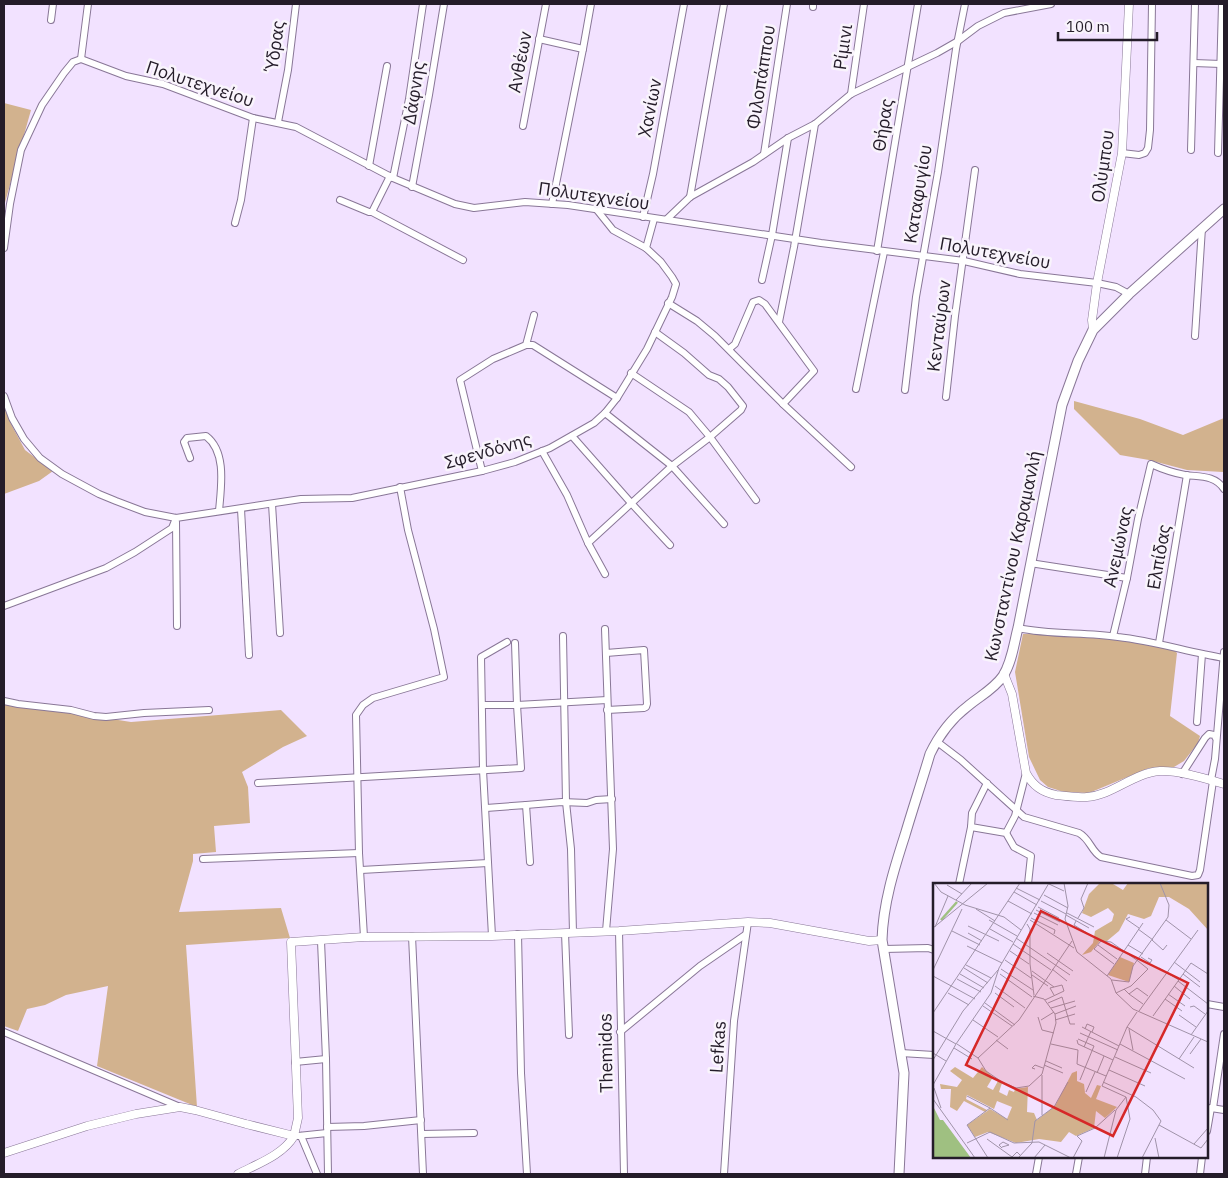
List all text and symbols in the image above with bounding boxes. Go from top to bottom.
scale bar [1058,10,1157,42]
text: 100 m [1066,17,1110,36]
street label: Ύδρας [259,19,290,74]
street label: Ρίμινι [828,22,857,71]
street label: Φιλοπάππου [741,23,780,131]
street label: Ανθέων [502,29,537,95]
street label: Πολυτεχνείου [143,55,257,112]
street label: Δάφνης [397,59,430,126]
street label: Χανίων [633,77,666,139]
street label: Θήρας [867,97,898,153]
street label: Ολύμπου [1086,128,1119,204]
street label: Καταφυγίου [898,143,937,245]
street label: Πολυτεχνείου [537,176,651,215]
street label: Πολυτεχνείου [938,231,1052,274]
street label: Κενταύρων [921,279,956,373]
street label: Σφενδόνης [442,427,534,474]
street label: Κωνσταντίνου Καραμανλή [979,448,1046,663]
street label: Ανεμώνας [1098,504,1137,589]
street label: Ελπίδας [1141,522,1176,591]
inset map [933,883,1208,1158]
street label: Themidos [593,1013,618,1093]
street label: Lefkas [704,1020,731,1074]

